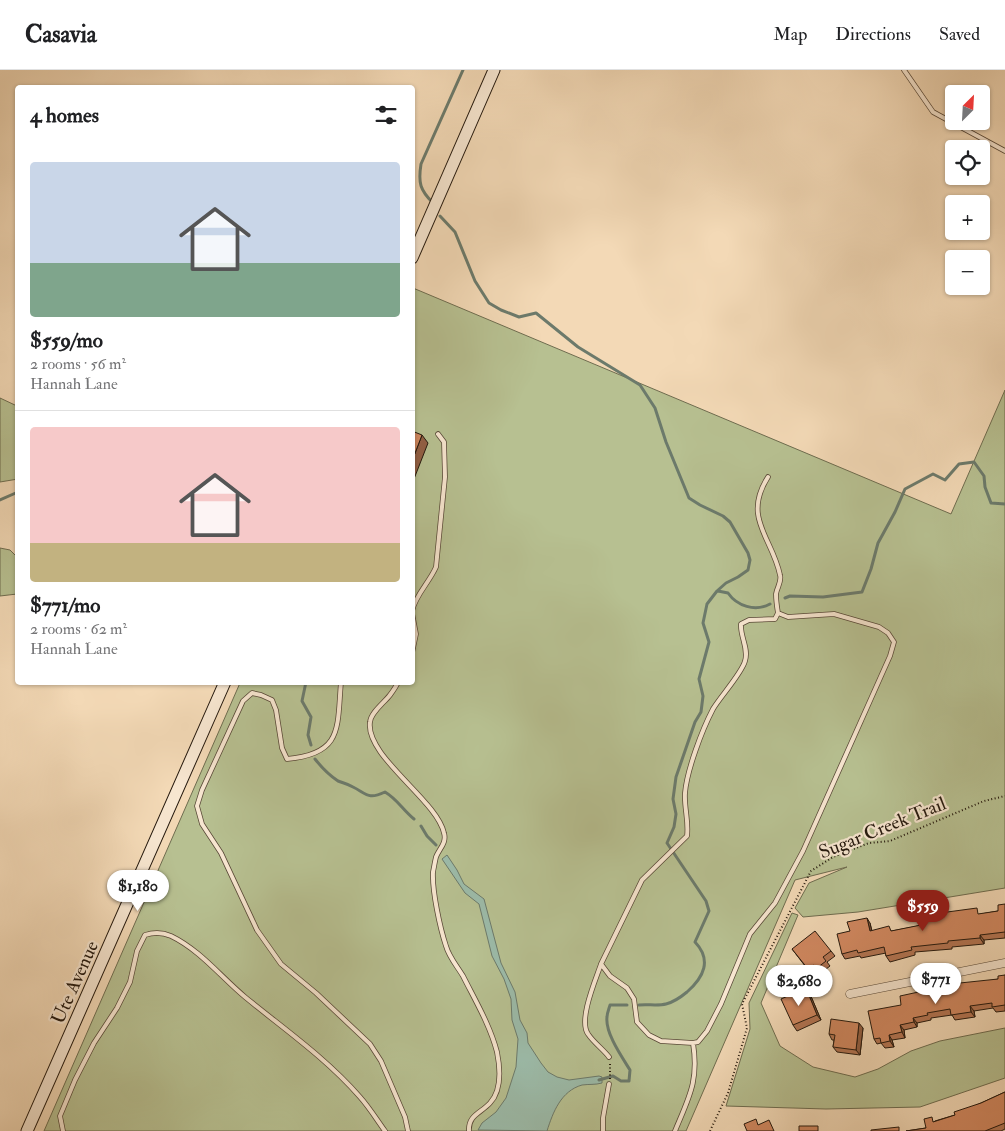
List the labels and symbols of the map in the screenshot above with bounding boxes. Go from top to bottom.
north arrow [945,85,990,130]
street label: Sugar Creek Trail [815,791,950,864]
pin: $1,180 [97,870,179,912]
pin: $559 [893,890,953,932]
street label: Ute Avenue [46,937,104,1028]
pin: $771 [906,962,966,1005]
pin: $2,680 [758,964,840,1007]

